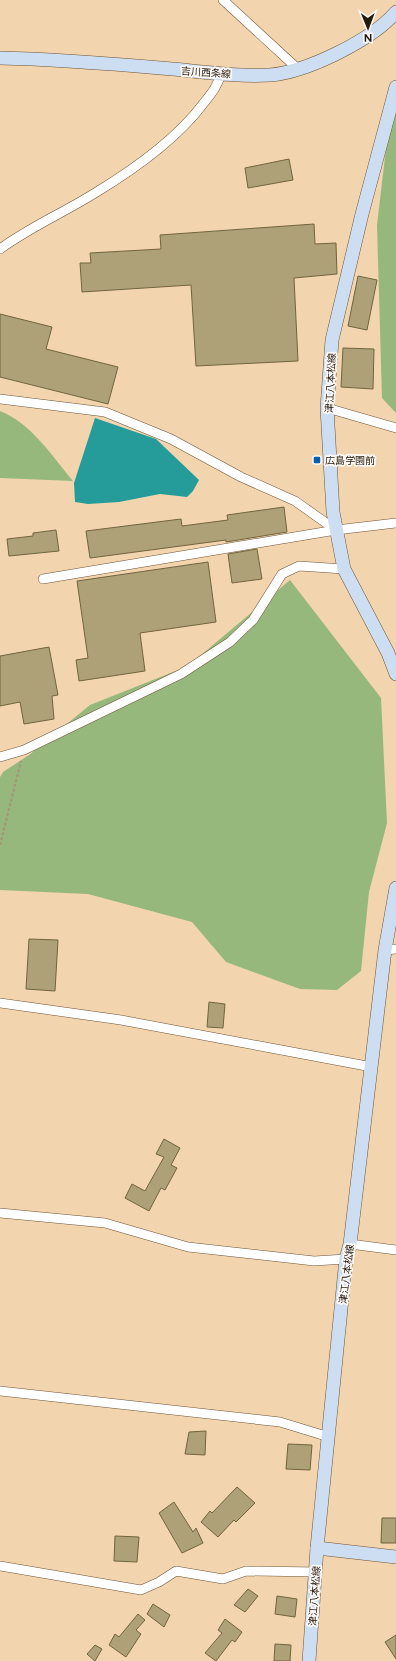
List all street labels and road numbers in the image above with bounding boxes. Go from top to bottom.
street label: 吉川西条線 [181,64,231,81]
street label: 津江八本松線 [322,353,339,413]
street label: 津江八本松線 [336,1243,357,1305]
street label: 津江八本松線 [306,1566,323,1626]

